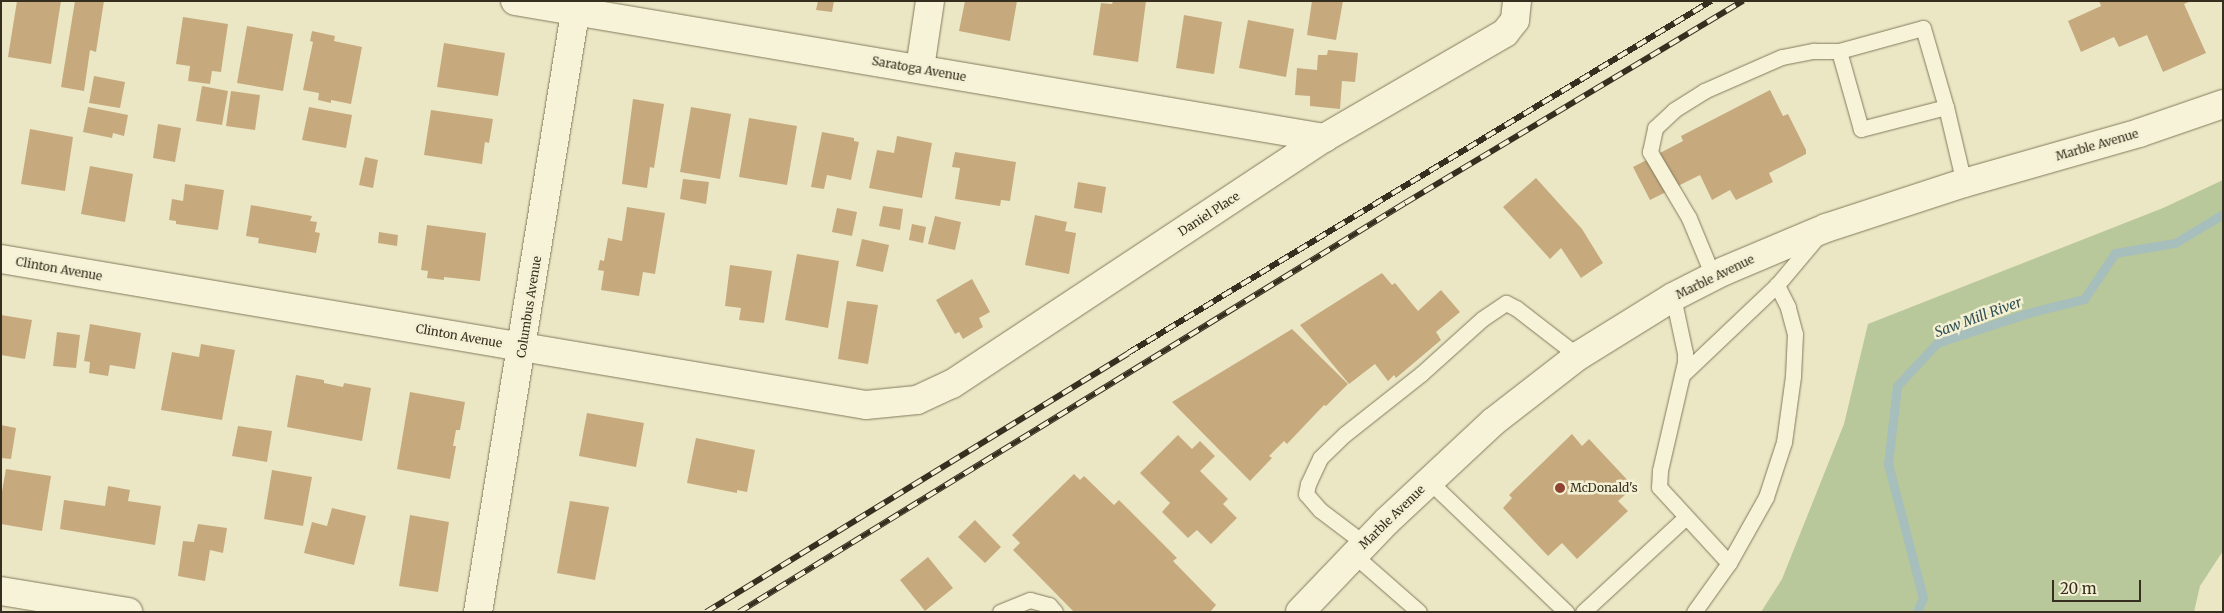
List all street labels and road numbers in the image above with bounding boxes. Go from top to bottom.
street label: Saratoga Avenue [871,54,967,84]
street label: Marble Avenue [2054,126,2140,164]
street label: Daniel Place [1176,189,1242,239]
street label: Marble Avenue [1673,252,1757,302]
street label: Clinton Avenue [15,254,103,284]
street label: Columbus Avenue [514,255,544,359]
street label: Clinton Avenue [415,321,503,351]
street label: Marble Avenue [1356,482,1428,552]

